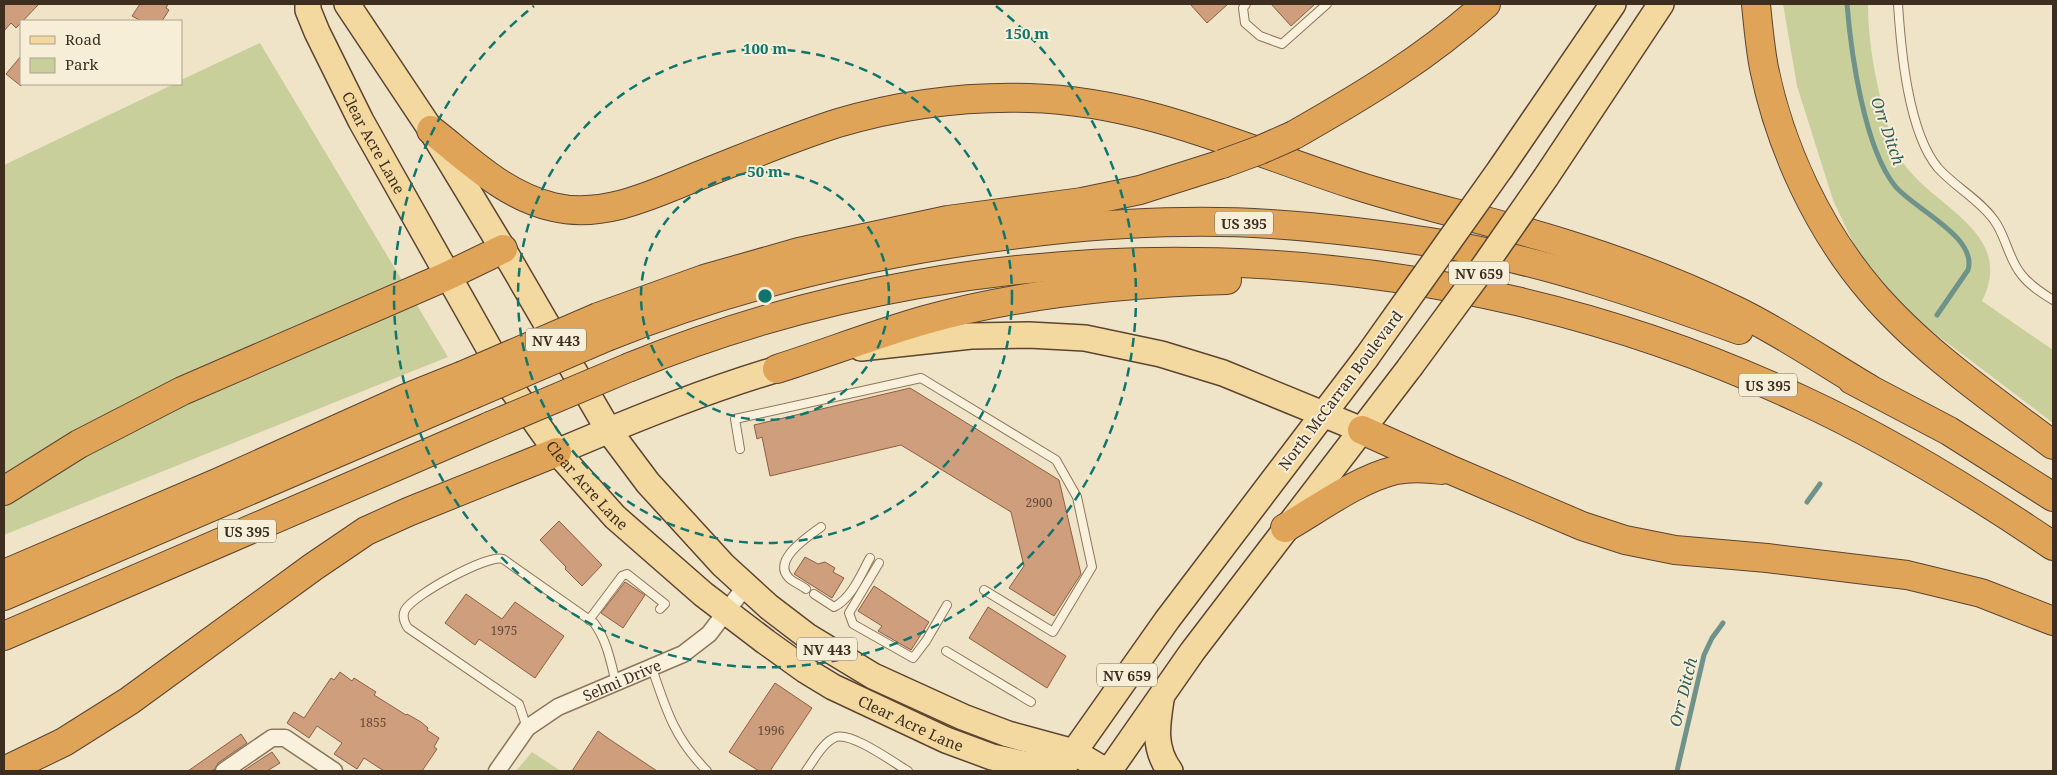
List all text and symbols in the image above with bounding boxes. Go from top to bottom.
legend [20,20,182,85]
text: 150 m [1005,23,1049,43]
text: Road [65,29,101,49]
text: 100 m [743,38,787,58]
text: Park [65,54,99,74]
street label: Clear Acre Lane [338,88,410,197]
water label: Orr Ditch [1866,94,1910,168]
text: 50 m [747,161,783,181]
road number: US 395 [1215,212,1273,234]
road number: NV 659 [1449,262,1509,284]
centre of rings [756,287,774,305]
street label: North McCarran Boulevard [1273,306,1407,474]
road number: NV 443 [526,328,586,352]
road number: US 395 [1739,374,1797,396]
street label: Clear Acre Lane [542,437,633,534]
house number: 2900 [1026,494,1053,511]
road number: US 395 [218,520,276,542]
house number: 1975 [491,622,517,639]
road number: NV 443 [797,638,857,661]
street label: Selmi Drive [579,655,664,705]
water label: Orr Ditch [1664,655,1702,729]
road number: NV 659 [1097,664,1157,686]
street label: Clear Acre Lane [855,690,966,756]
house number: 1855 [360,714,386,731]
house number: 1996 [758,722,785,739]

